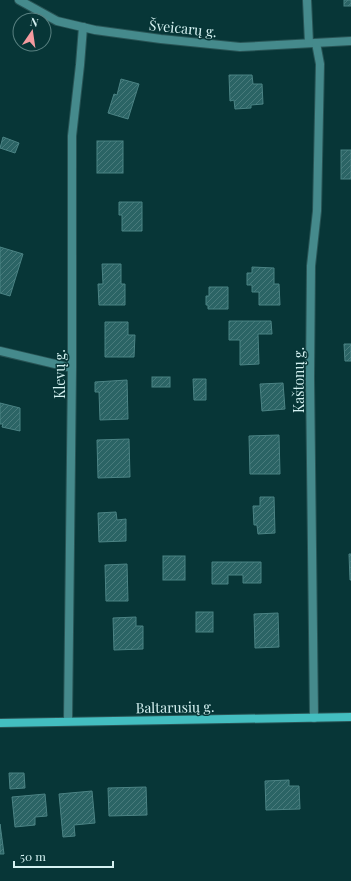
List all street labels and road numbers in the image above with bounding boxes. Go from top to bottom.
street label: Šveicarų g. [148,15,218,41]
street label: Kaštonų g. [289,347,308,413]
street label: Klevų g. [50,349,69,399]
street label: Baltarusių g. [135,697,215,717]

